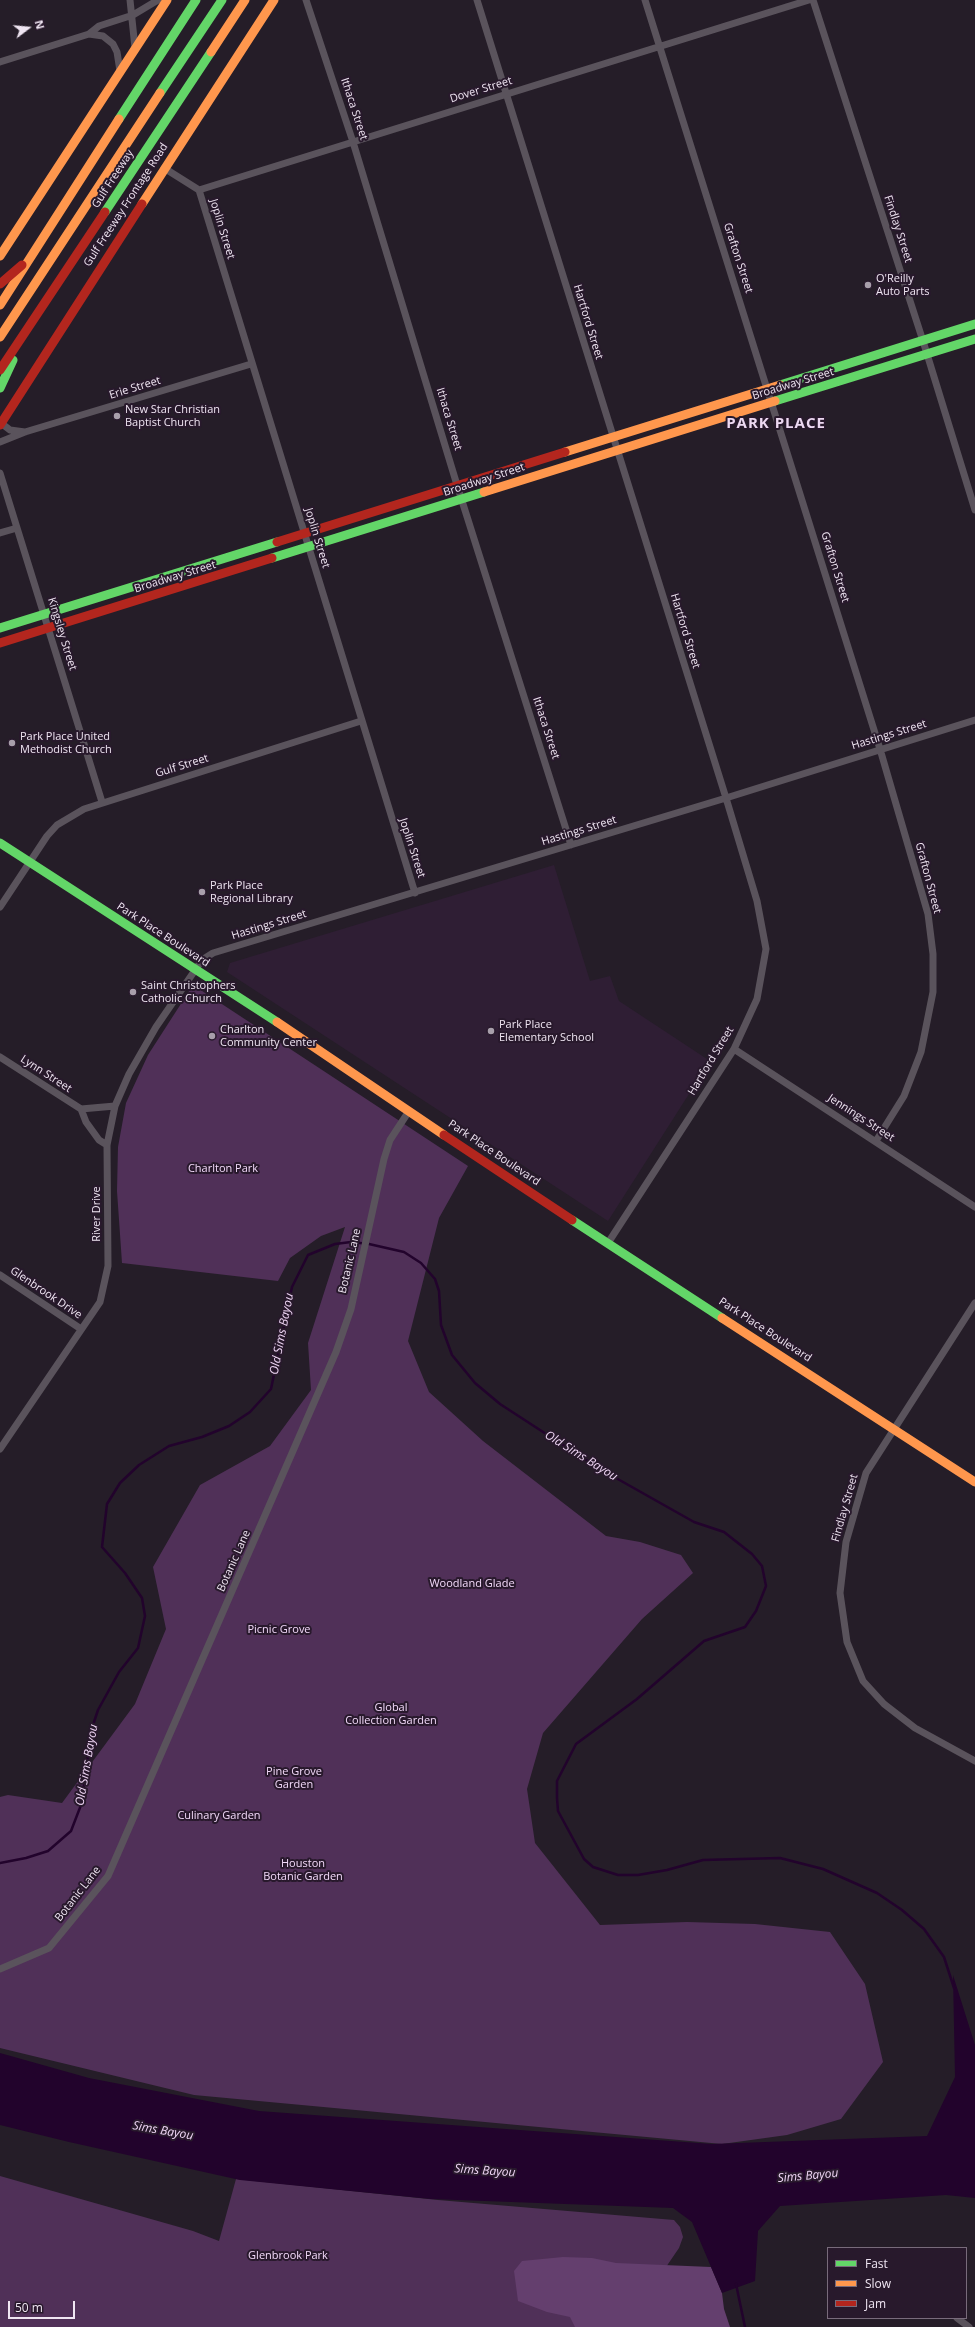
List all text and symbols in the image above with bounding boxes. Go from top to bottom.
north arrow [8,8,48,48]
text: N [32,18,48,31]
street label: Dover Street [448,74,514,106]
street label: Ithaca Street [338,76,370,142]
street label: Gulf Freeway Frontage Road [81,141,171,269]
street label: Gulf Freeway [89,147,137,211]
street label: Findlay Street [881,194,915,264]
street label: Joplin Street [207,197,237,261]
street label: Grafton Street [720,221,756,295]
place label: O'Reilly Auto Parts [876,272,929,298]
marker: O'Reilly Auto Parts [863,280,873,290]
street label: Hartford Street [570,283,606,361]
street label: Broadway Street [751,365,835,403]
street label: Erie Street [108,374,162,402]
street label: Ithaca Street [433,386,465,452]
place label: New Star Christian Baptist Church [125,403,220,429]
marker: New Star Christian Baptist Church [112,411,122,421]
district label: PARK PLACE [726,415,826,433]
street label: Broadway Street [442,461,526,499]
street label: Joplin Street [302,506,332,570]
street label: Grafton Street [818,530,852,604]
street label: Broadway Street [133,558,217,596]
street label: Hartford Street [667,592,703,670]
street label: Kingsley Street [45,596,79,672]
street label: Ithaca Street [530,695,562,761]
street label: Hastings Street [850,717,928,753]
place label: Park Place United Methodist Church [20,730,112,756]
marker: Park Place United Methodist Church [7,738,17,748]
street label: Gulf Street [154,752,210,780]
street label: Hastings Street [540,813,618,849]
street label: Joplin Street [396,816,428,880]
street label: Grafton Street [912,841,944,915]
place label: Park Place Regional Library [210,879,293,905]
marker: Park Place Regional Library [197,887,207,897]
street label: Park Place Boulevard [114,900,212,970]
street label: Hastings Street [230,907,308,943]
place label: Saint Christophers Catholic Church [141,979,236,1005]
marker: Saint Christophers Catholic Church [128,987,138,997]
place label: Park Place Elementary School [499,1018,594,1044]
place label: Charlton Community Center [220,1023,317,1049]
street label: Hartford Street [685,1024,737,1098]
marker: Park Place Elementary School [486,1026,496,1036]
marker: Charlton Community Center [207,1031,217,1041]
street label: Lynn Street [18,1053,74,1095]
street label: Jennings Street [825,1092,897,1144]
street label: Park Place Boulevard [446,1117,542,1189]
park label: Charlton Park [188,1162,258,1176]
street label: River Drive [90,1186,104,1242]
street label: Botanic Lane [336,1227,364,1295]
street label: Glenbrook Drive [8,1264,84,1322]
water label: Old Sims Bayou [267,1292,297,1376]
street label: Park Place Boulevard [716,1295,814,1365]
water label: Old Sims Bayou [542,1428,620,1484]
street label: Findlay Street [829,1473,861,1543]
street label: Botanic Lane [215,1528,253,1594]
park label: Woodland Glade [429,1577,515,1591]
park label: Picnic Grove [247,1623,311,1637]
park label: Global Collection Garden [345,1701,437,1727]
water label: Old Sims Bayou [73,1723,101,1807]
park label: Pine Grove Garden [266,1765,322,1791]
park label: Culinary Garden [177,1809,261,1823]
park label: Houston Botanic Garden [263,1857,343,1883]
street label: Botanic Lane [52,1864,104,1924]
water label: Sims Bayou [132,2119,194,2143]
water label: Sims Bayou [454,2162,516,2180]
water label: Sims Bayou [777,2166,839,2186]
legend [827,2247,967,2319]
park label: Glenbrook Park [248,2249,328,2263]
text: Fast [865,2255,888,2272]
text: Slow [865,2275,891,2292]
scale bar [10,2293,77,2319]
text: Jam [865,2295,886,2312]
text: 50 m [15,2299,43,2316]

